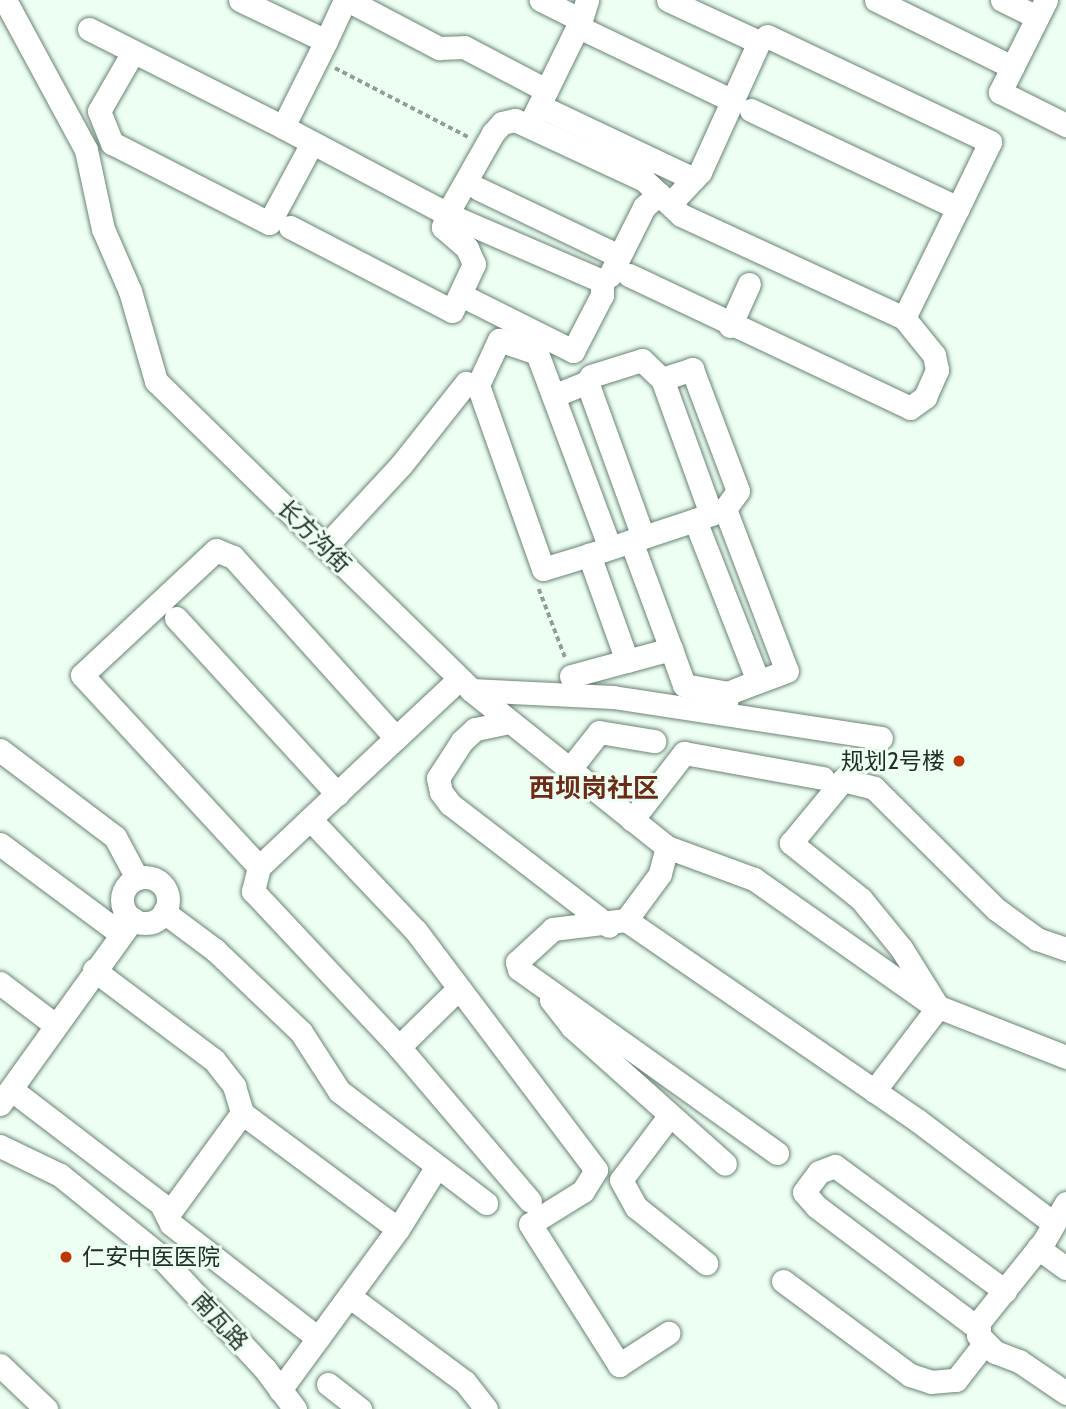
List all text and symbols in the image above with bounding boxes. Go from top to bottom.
street label: 长方沟街 [272,494,356,578]
place label: 规划2号楼 [841,747,945,775]
marker: 规划2号楼 [951,753,967,769]
district label: 西坝岗社区 [529,773,659,805]
place label: 仁安中医医院 [82,1243,220,1271]
marker: 仁安中医医院 [56,1247,76,1267]
street label: 南瓦路 [186,1286,254,1356]

